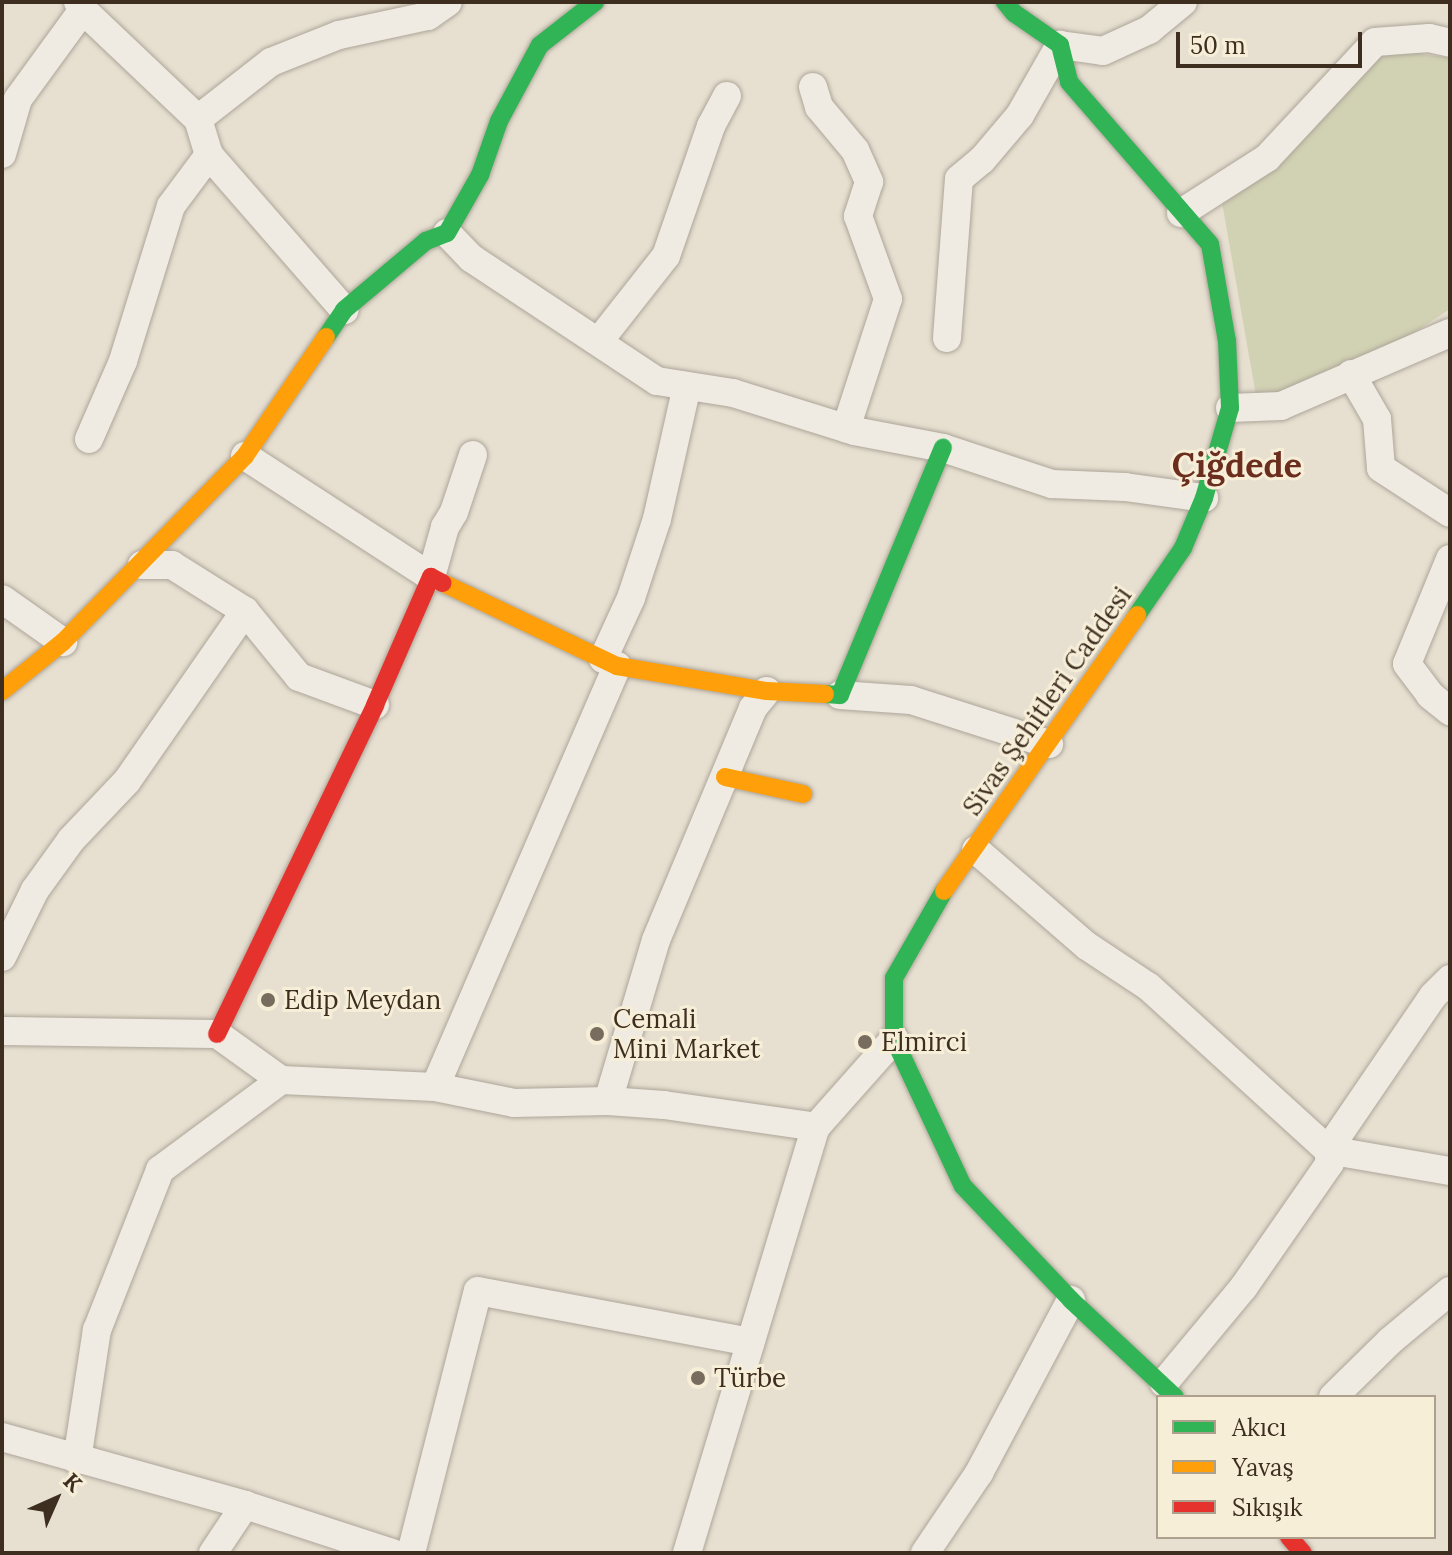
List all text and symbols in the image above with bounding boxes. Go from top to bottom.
scale bar [1180,16,1366,66]
text: 50 m [1190,30,1246,61]
district label: Çiğdede [1172,445,1302,485]
street label: Sivas Şehitleri Caddesi [956,581,1138,821]
place label: Edip Meydan [284,984,441,1016]
marker: Edip Meydan [259,991,277,1009]
place label: Cemali Mini Market [613,1003,760,1064]
marker: Cemali Mini Market [588,1025,606,1043]
place label: Elmirci [881,1026,967,1058]
marker: Elmirci [856,1033,874,1051]
place label: Türbe [714,1362,786,1394]
marker: Türbe [689,1369,707,1387]
legend [1156,1395,1436,1539]
text: Akıcı [1232,1412,1286,1443]
text: Yavaş [1232,1452,1294,1483]
north arrow [16,1459,96,1539]
text: K [58,1467,88,1497]
text: Sıkışık [1232,1492,1303,1523]

